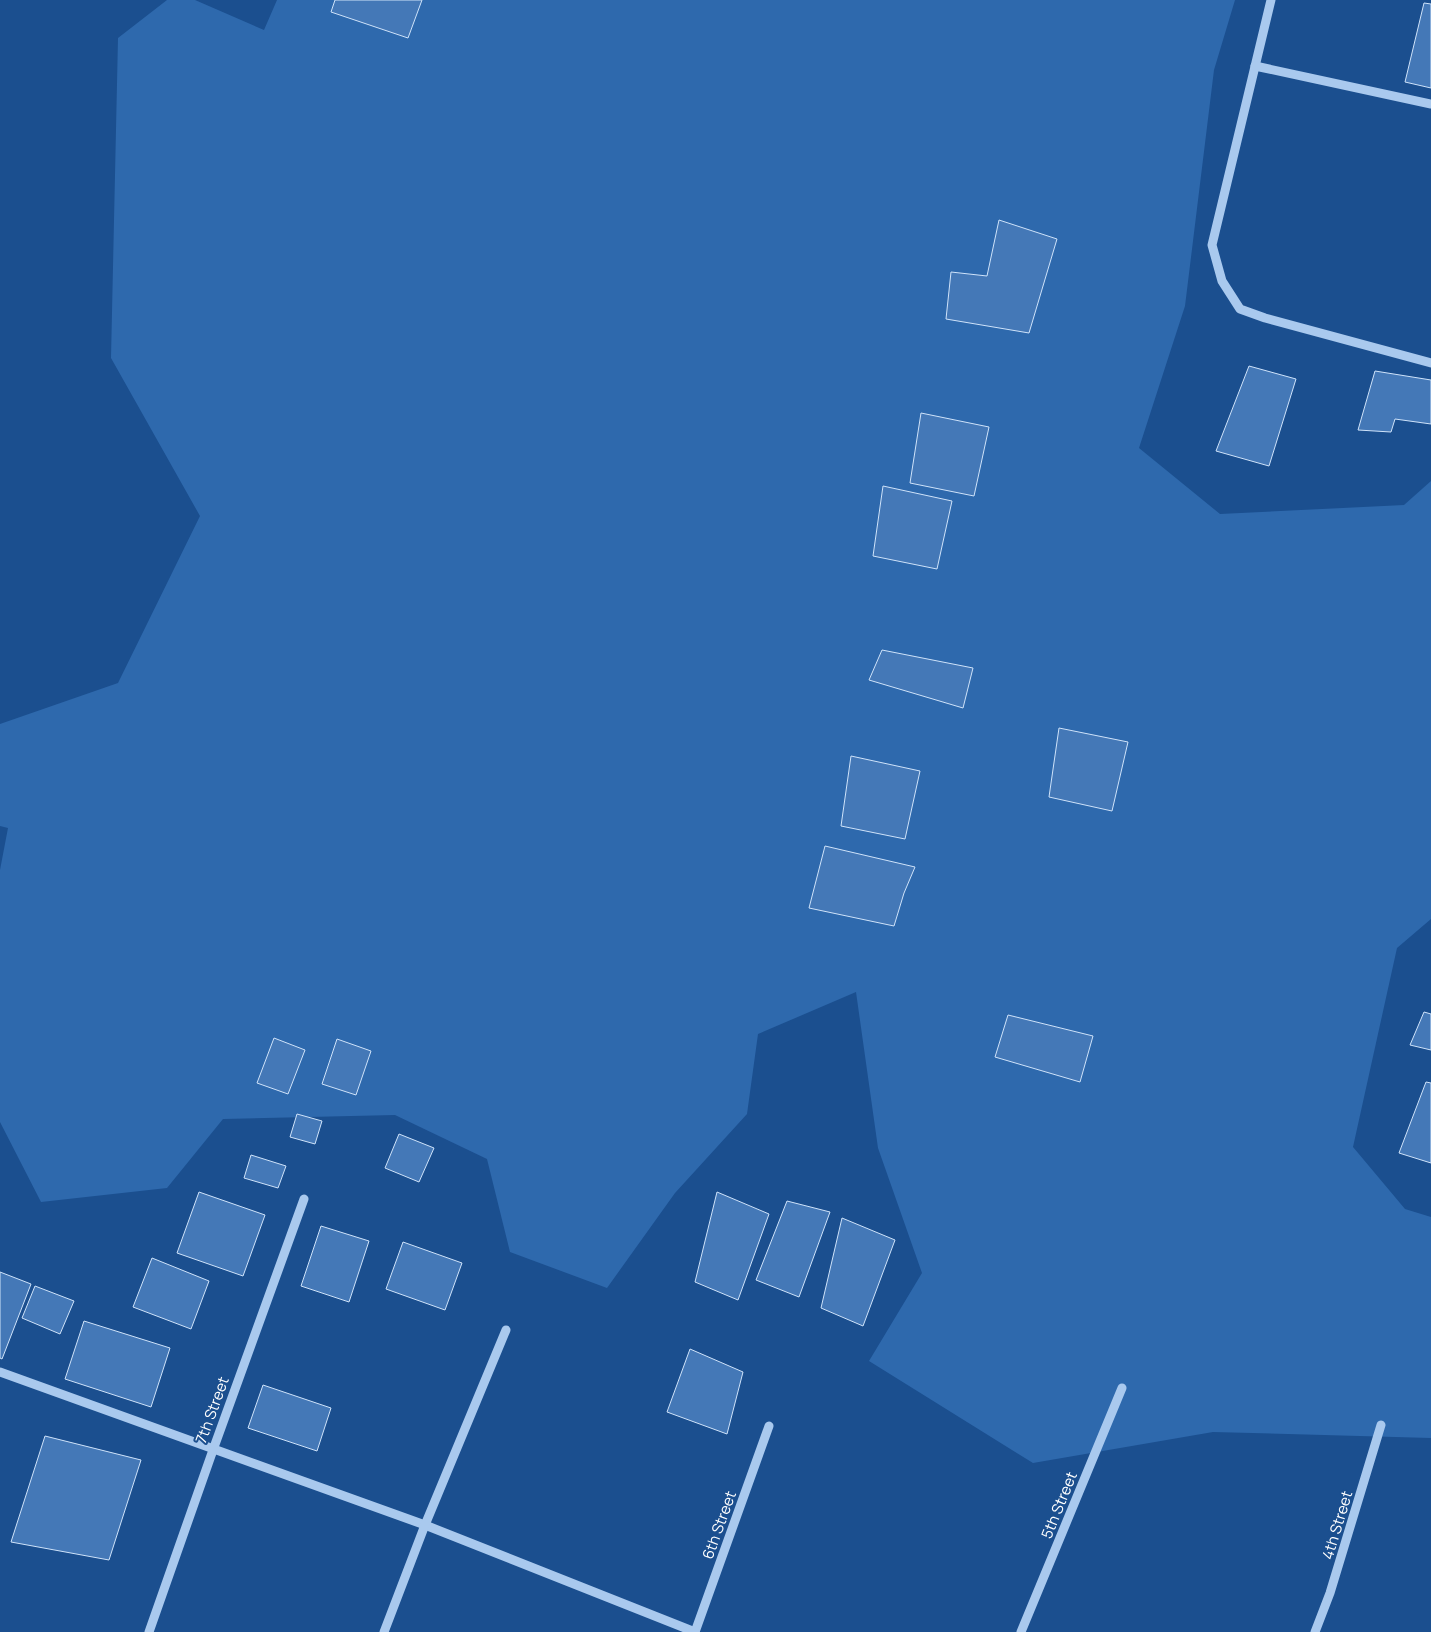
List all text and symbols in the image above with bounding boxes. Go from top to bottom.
street label: 7th Street [190,1374,234,1446]
street label: 5th Street [1036,1468,1082,1542]
street label: 6th Street [697,1488,741,1562]
street label: 4th Street [1317,1488,1357,1562]

